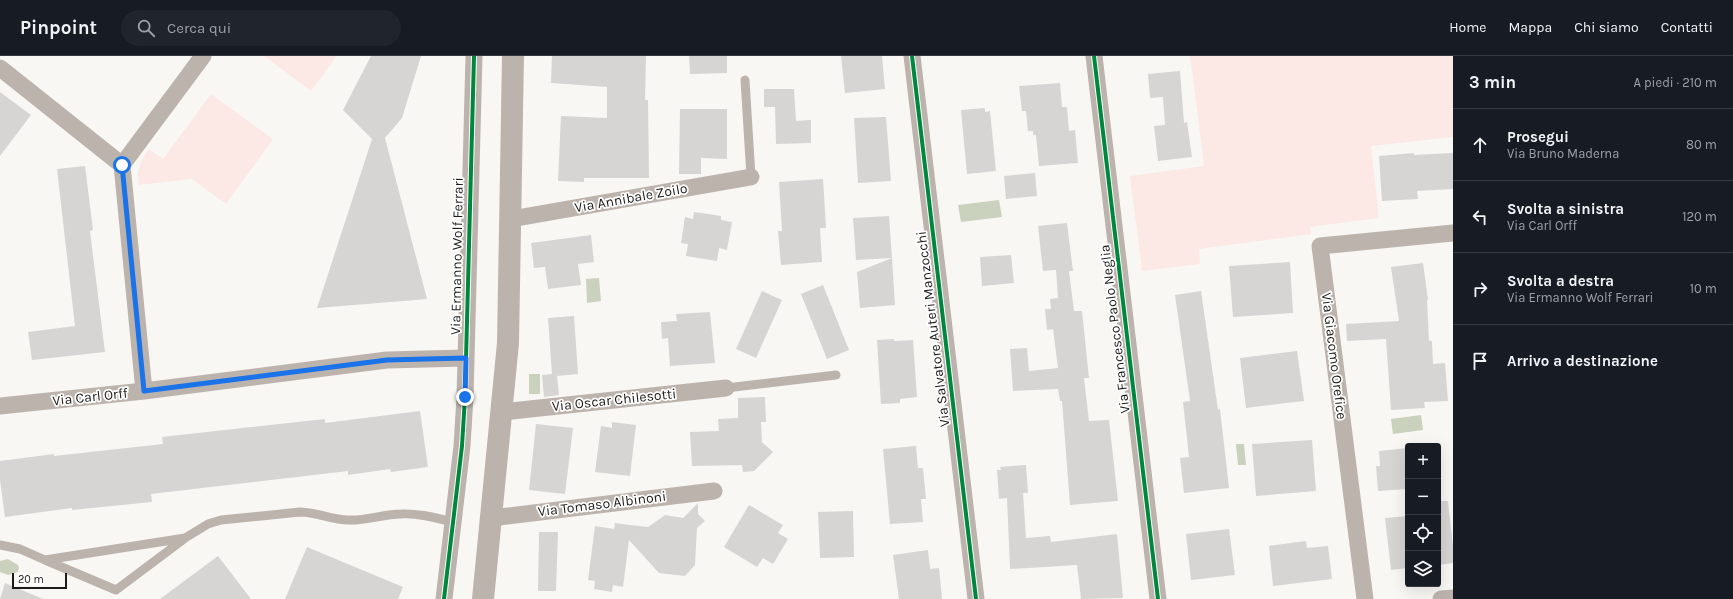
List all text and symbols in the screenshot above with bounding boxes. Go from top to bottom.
search box [121,10,401,46]
text: Pinpoint [20,17,97,39]
icon: search [135,17,157,39]
text: Cerca qui [167,19,231,37]
text: Home [1449,19,1486,36]
text: Mappa [1508,19,1552,36]
text: Chi siamo [1574,19,1639,36]
text: Contatti [1661,19,1713,36]
text: 3 min [1469,72,1516,92]
text: A piedi · 210 m [1633,75,1717,90]
text: Prosegui [1507,128,1569,146]
icon: ahead [1469,134,1491,156]
text: 80 m [1686,137,1717,152]
text: Via Bruno Maderna [1507,146,1619,161]
route start [113,156,131,174]
street label: Via Ermanno Wolf Ferrari [447,177,467,335]
street label: Via Annibale Zoilo [573,180,689,216]
text: Svolta a sinistra [1507,200,1624,218]
icon: left [1469,206,1491,228]
text: 120 m [1682,209,1717,224]
text: Via Carl Orff [1507,218,1577,233]
street label: Via Salvatore Auteri Manzocchi [913,230,953,428]
street label: Via Francesco Paolo Neglia [1096,244,1134,414]
text: Svolta a destra [1507,272,1614,290]
icon: right [1469,278,1491,300]
text: 10 m [1690,281,1717,296]
text: Via Ermanno Wolf Ferrari [1507,290,1653,305]
street label: Via Giacomo Orefice [1318,292,1350,420]
icon: arrive [1469,350,1491,372]
text: Arrivo a destinazione [1507,352,1658,370]
street label: Via Carl Orff [52,385,129,409]
street label: Via Oscar Chilesotti [551,385,677,415]
route end [456,388,474,406]
map controls [1405,443,1441,587]
button: + [1405,443,1441,479]
button: − [1405,479,1441,515]
street label: Via Tomaso Albinoni [537,488,667,520]
button: locate [1405,515,1441,551]
button: layers [1405,551,1441,587]
scale bar [12,571,67,590]
text: 20 m [18,573,44,586]

